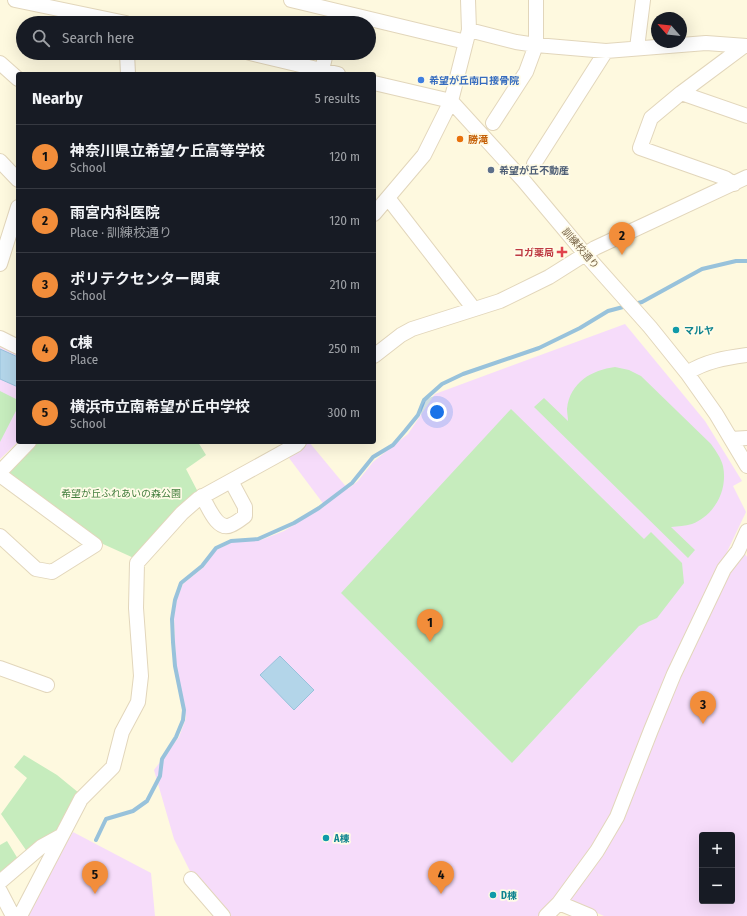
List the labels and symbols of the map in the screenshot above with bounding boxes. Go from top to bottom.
north arrow [651,12,687,48]
marker: 希望が丘南口接骨院 [416,75,426,85]
place label: 希望が丘南口接骨院 [429,75,519,87]
marker: 勝滝 [455,134,465,144]
place label: 勝滝 [468,134,488,146]
marker: 希望が丘不動産 [486,165,496,175]
place label: 希望が丘不動産 [499,165,569,177]
pin: 2 [609,222,635,255]
street label: 訓練校通り [559,226,601,271]
place label: コガ薬局 [514,247,554,259]
marker: コガ薬局 [557,247,567,257]
marker: マルヤ [671,325,681,335]
place label: マルヤ [684,325,714,337]
your location [427,402,447,422]
park label: 希望が丘ふれあいの森公園 [61,488,181,500]
pin: 1 [417,609,443,642]
pin: 3 [690,691,716,724]
marker: A棟 [321,833,331,843]
place label: A棟 [333,833,349,845]
pin: 5 [82,861,108,894]
pin: 4 [428,861,454,894]
marker: D棟 [488,890,498,900]
place label: D棟 [501,890,517,902]

